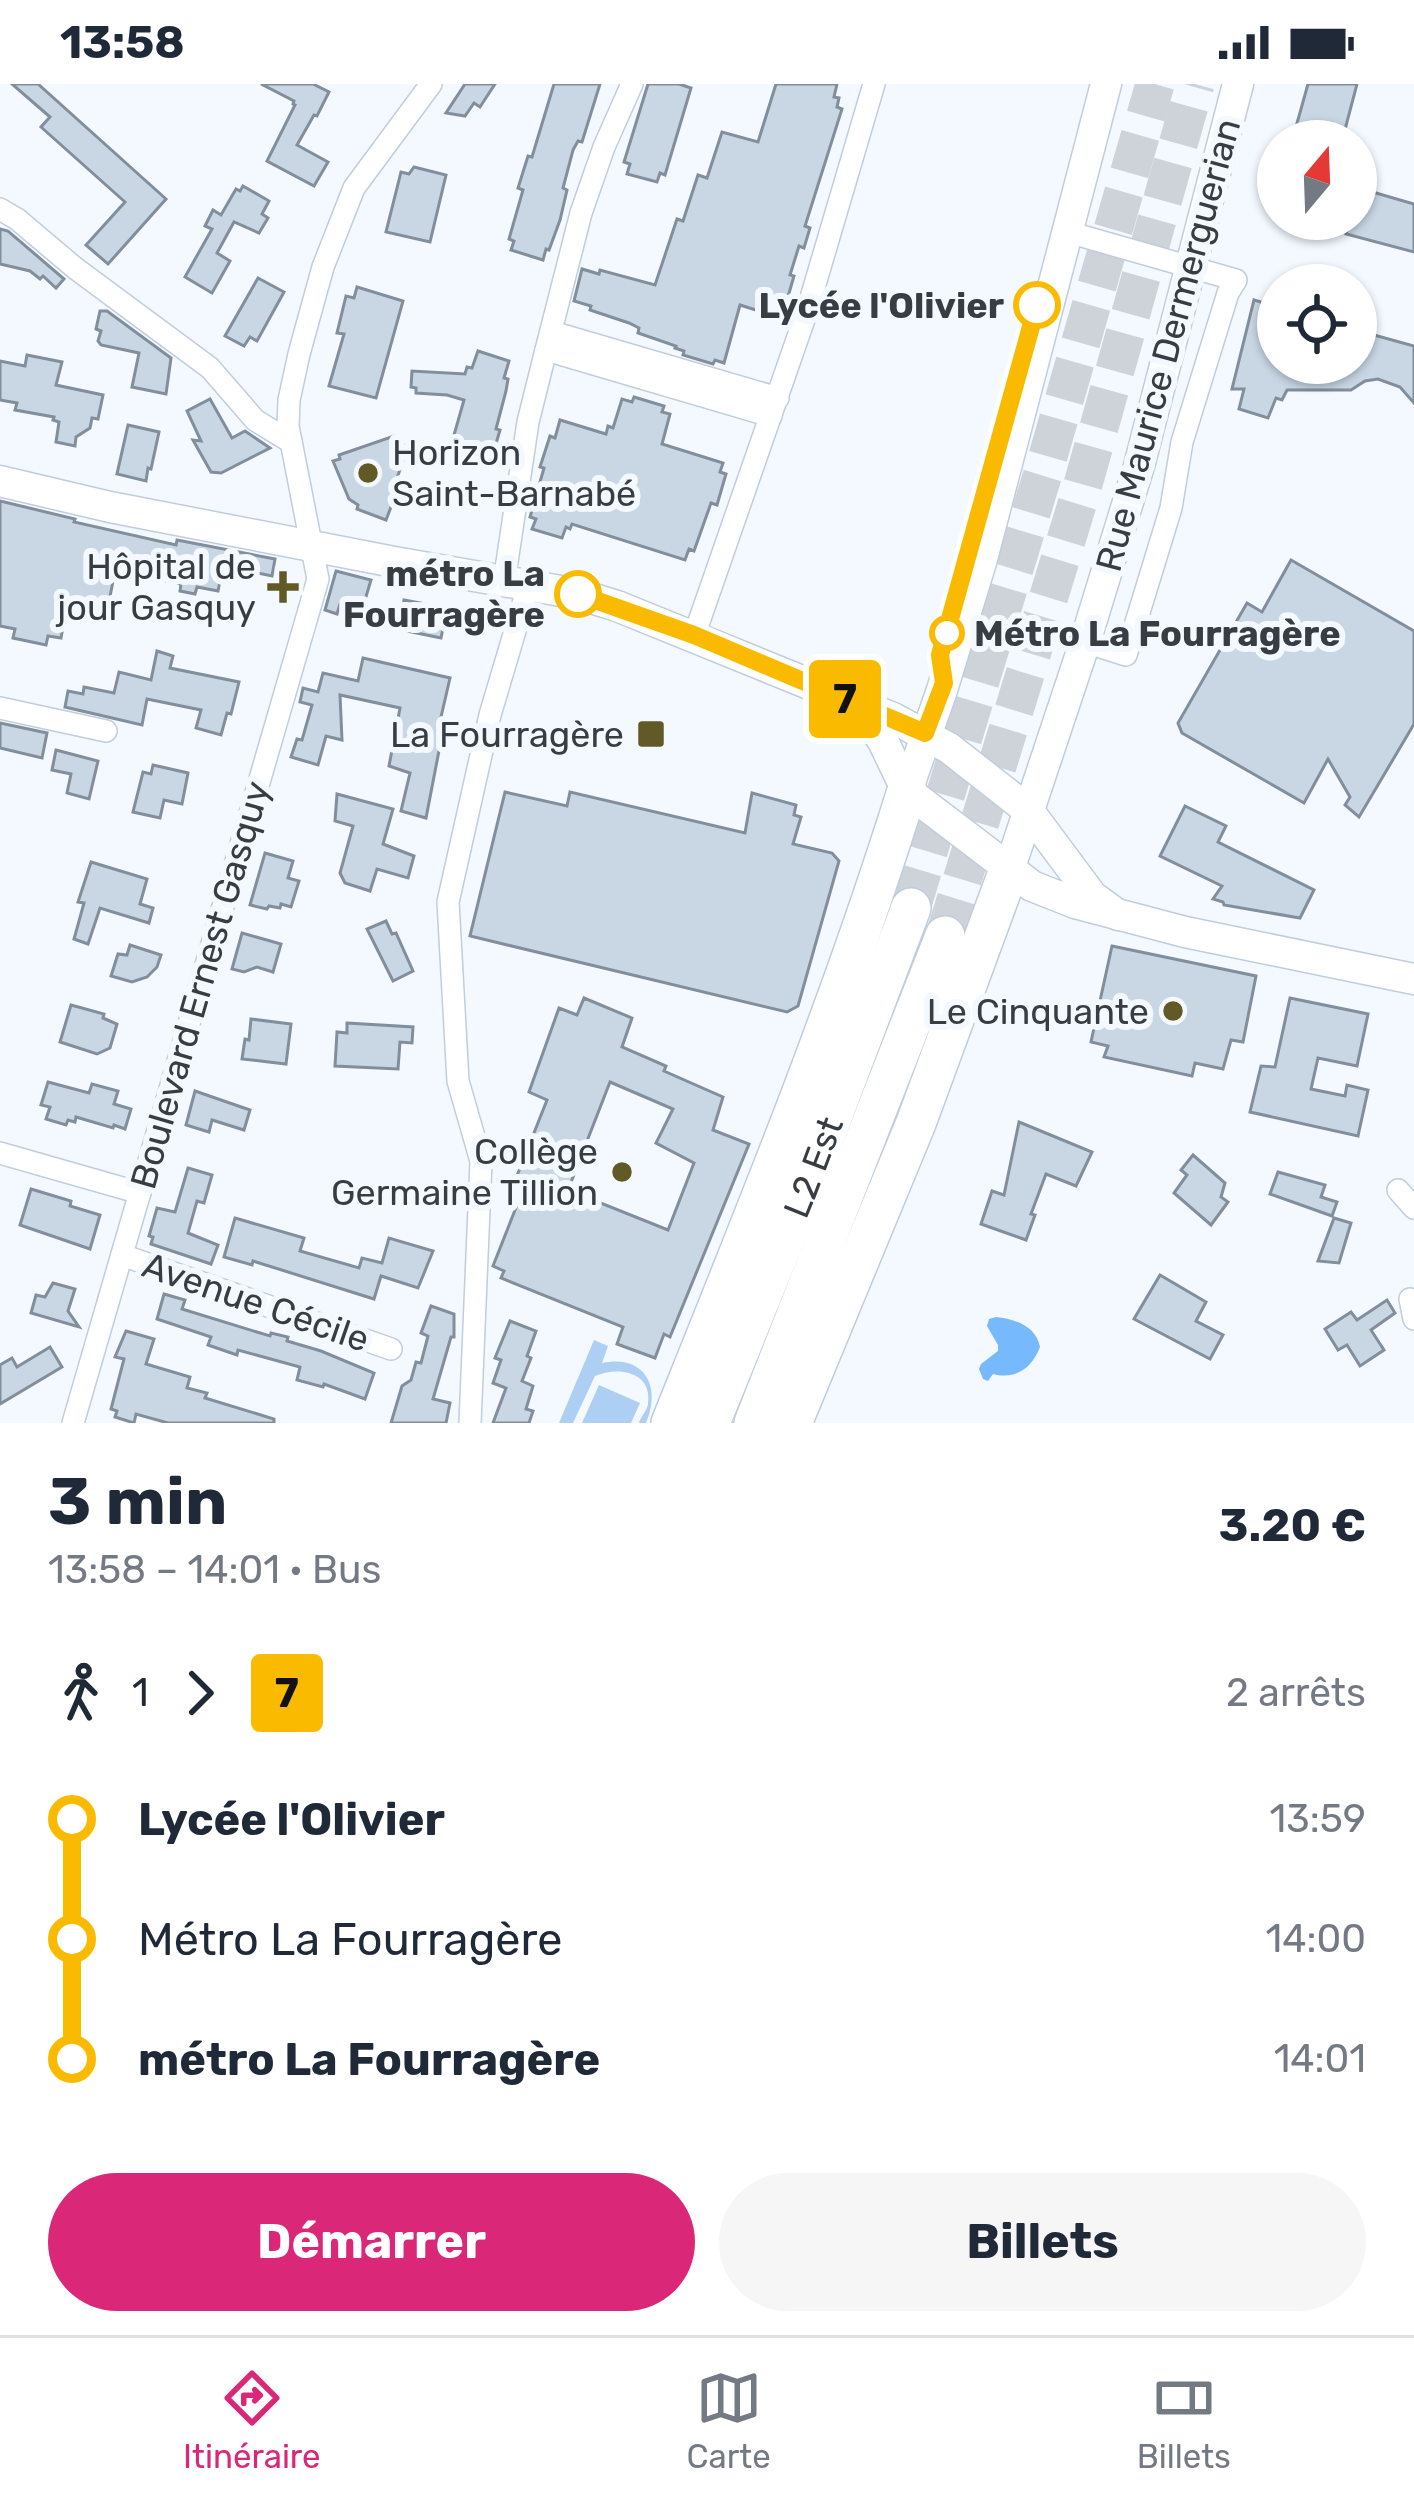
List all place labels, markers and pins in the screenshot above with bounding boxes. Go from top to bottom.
marker: Lycée l'Olivier [1015,283,1059,327]
place label: Lycée l'Olivier [759,284,1004,327]
place label: Horizon Saint-Barnabé [392,431,636,515]
marker: Horizon Saint-Barnabé [355,460,381,486]
place label: Hôpital de jour Gasquy [55,545,256,629]
place label: métro La Fourragère [343,552,545,636]
marker: Hôpital de jour Gasquy [267,571,299,603]
marker: métro La Fourragère [556,572,600,616]
place label: Métro La Fourragère [974,612,1341,655]
marker: Métro La Fourragère [931,617,963,649]
place label: La Fourragère [390,713,624,756]
marker: La Fourragère [635,718,667,750]
place label: Le Cinquante [927,990,1149,1033]
marker: Le Cinquante [1160,998,1186,1024]
place label: Collège Germaine Tillion [331,1130,598,1214]
marker: Collège Germaine Tillion [609,1159,635,1185]

